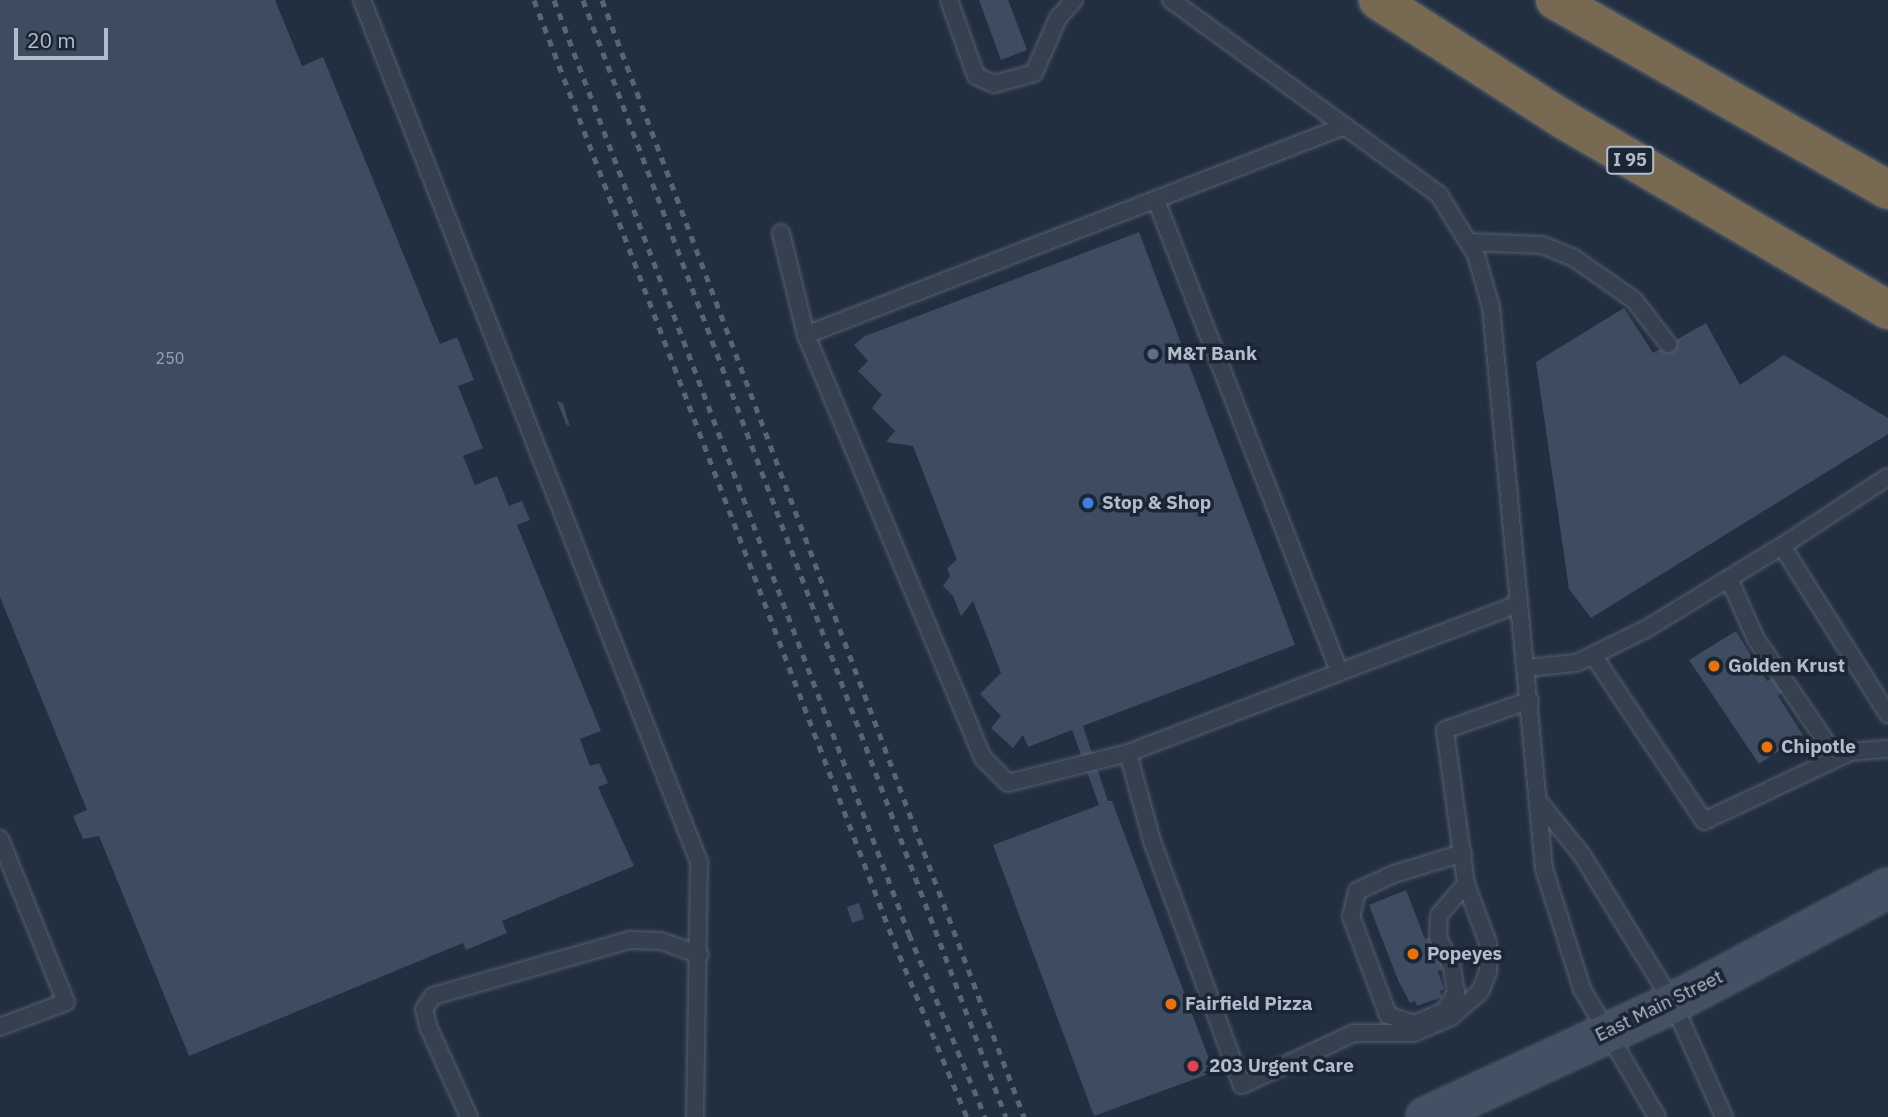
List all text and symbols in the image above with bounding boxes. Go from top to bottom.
scale bar [18,14,112,58]
text: 20 m [27,26,76,54]
road number: I 95 [1606,146,1654,174]
place label: M&T Bank [1167,343,1257,365]
marker: M&T Bank [1145,346,1161,362]
house number: 250 [156,348,184,368]
place label: Stop & Shop [1102,492,1211,514]
marker: Stop & Shop [1080,495,1096,511]
place label: Golden Krust [1728,655,1845,677]
marker: Golden Krust [1706,658,1722,674]
place label: Chipotle [1781,736,1856,758]
marker: Chipotle [1759,739,1775,755]
place label: Popeyes [1427,943,1502,965]
marker: Popeyes [1405,946,1421,962]
street label: East Main Street [1591,965,1727,1047]
place label: Fairfield Pizza [1185,993,1313,1015]
marker: Fairfield Pizza [1163,996,1179,1012]
place label: 203 Urgent Care [1209,1055,1354,1077]
marker: 203 Urgent Care [1183,1056,1203,1076]

